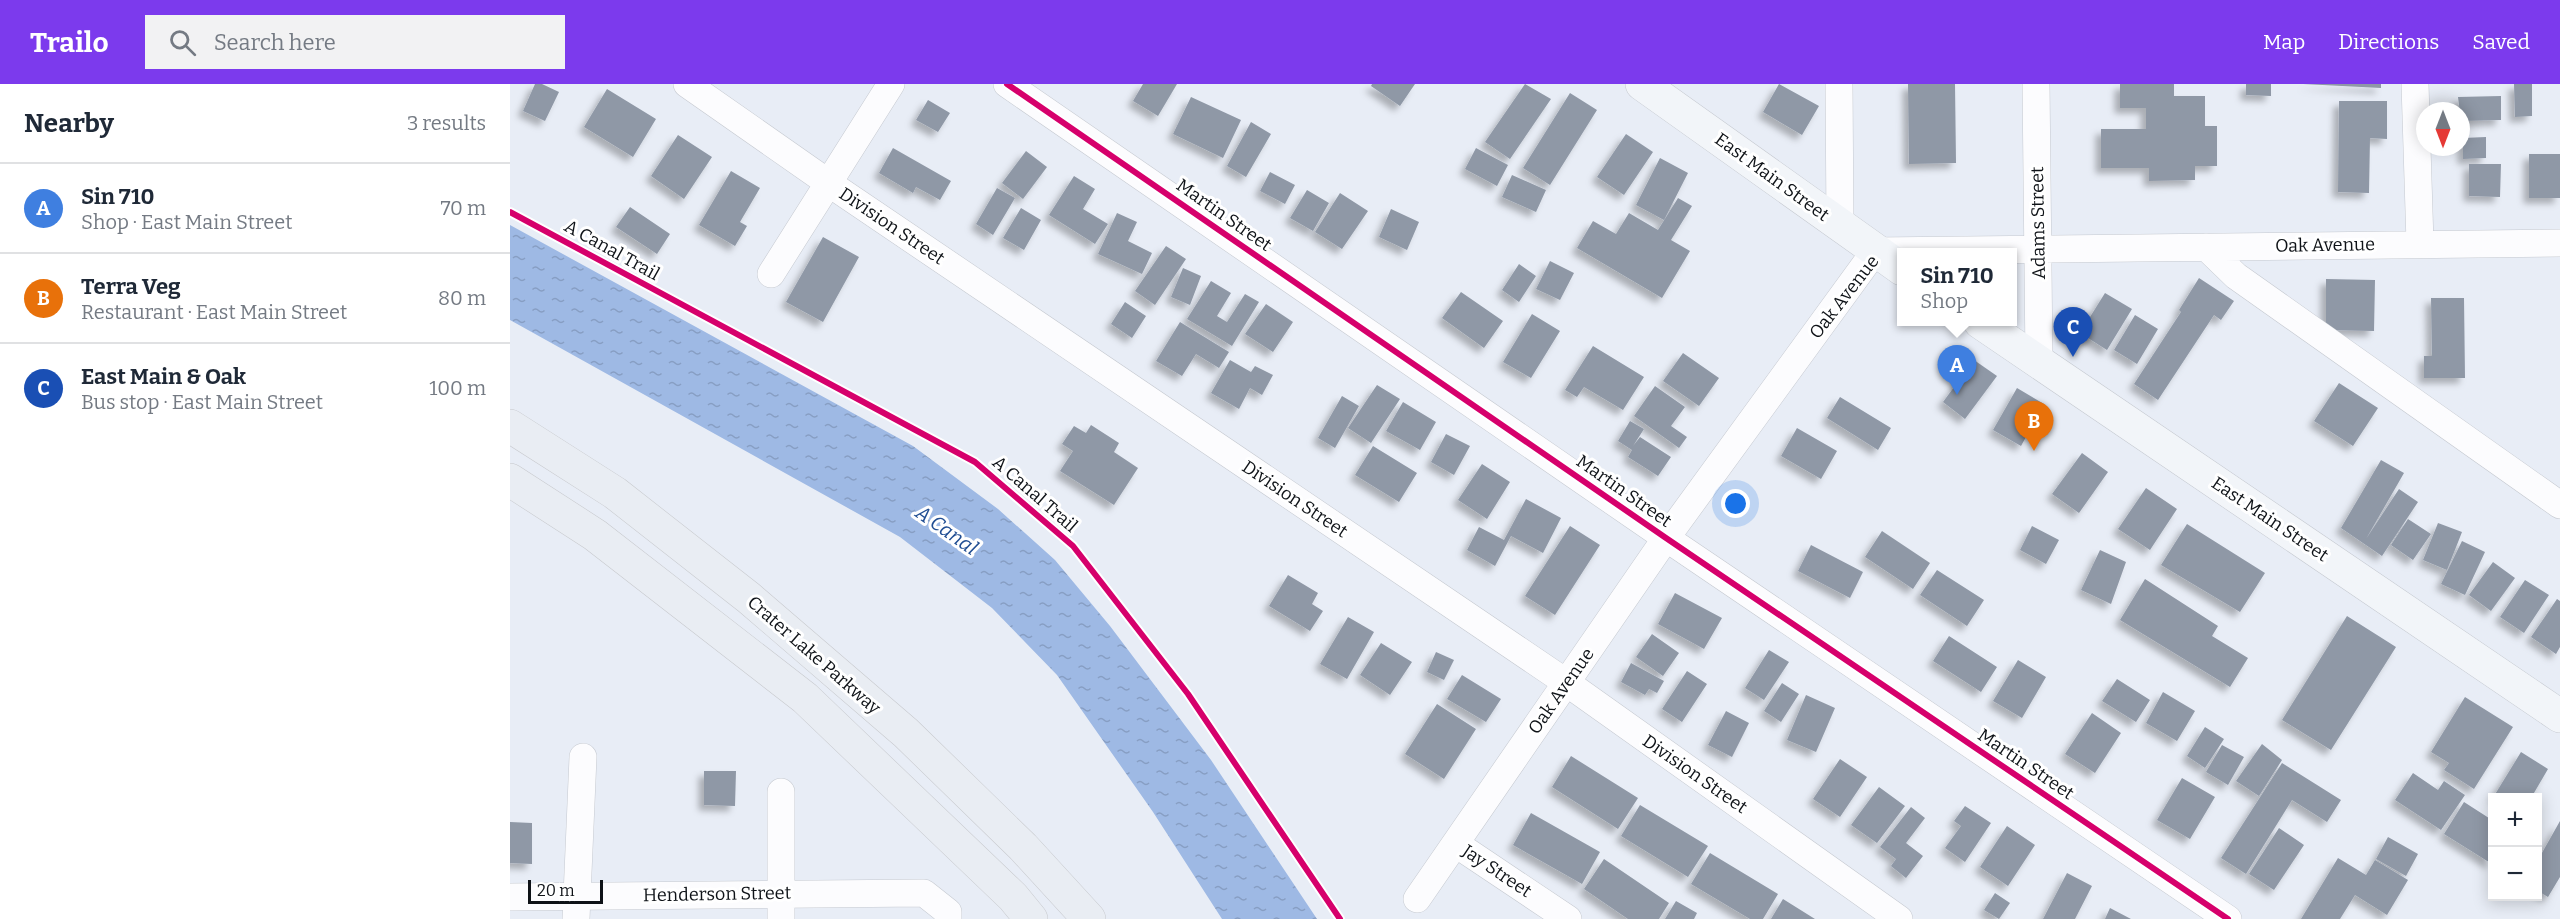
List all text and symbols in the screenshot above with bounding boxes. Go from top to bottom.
search box [145,15,565,69]
text: Trailo [30,26,109,59]
icon: search [166,26,199,59]
text: Search here [214,29,336,56]
text: Map [2263,29,2305,55]
text: Directions [2338,29,2439,55]
text: Saved [2472,29,2530,55]
north arrow [2416,102,2470,156]
text: Nearby [24,108,114,139]
text: 3 results [407,111,486,135]
street label: East Main Street [1710,128,1834,226]
street label: Adams Street [2026,166,2050,280]
street label: Martin Street [1172,174,1276,256]
text: Sin 710 [81,183,154,210]
street label: Division Street [835,183,949,270]
text: A [36,196,51,220]
text: 70 m [440,196,486,220]
text: Shop · East Main Street [81,210,292,234]
street label: A Canal Trail [561,215,663,285]
street label: Oak Avenue [2275,233,2375,257]
popup [1897,248,2017,326]
street label: Oak Avenue [1805,251,1883,343]
text: Sin 710 [1920,262,1994,289]
text: Terra Veg [81,273,181,300]
text: B [37,286,50,310]
text: 80 m [438,286,486,310]
text: Shop [1920,289,1968,313]
text: Restaurant · East Main Street [81,300,347,324]
pin: C [2054,308,2092,357]
pin: A [1938,346,1976,395]
text: East Main & Oak [81,363,246,390]
text: C [37,376,50,400]
text: 100 m [429,376,486,400]
text: Bus stop · East Main Street [81,390,323,414]
pin: B [2014,402,2054,451]
street label: Martin Street [1572,450,1676,532]
street label: A Canal Trail [988,451,1082,537]
street label: Division Street [1238,456,1352,543]
street label: East Main Street [2207,472,2333,566]
your location [1721,489,1750,518]
water label: A Canal [911,500,983,560]
street label: Crater Lake Parkway [743,591,885,719]
street label: Oak Avenue [1523,644,1599,738]
street label: Martin Street [1974,724,2079,804]
street label: Division Street [1639,730,1752,818]
map controls [2488,793,2542,901]
button: + [2488,793,2542,847]
street label: Jay Street [1457,839,1536,902]
button: − [2488,847,2542,901]
scale bar [528,877,603,904]
text: 20 m [537,881,574,900]
street label: Henderson Street [643,882,792,906]

